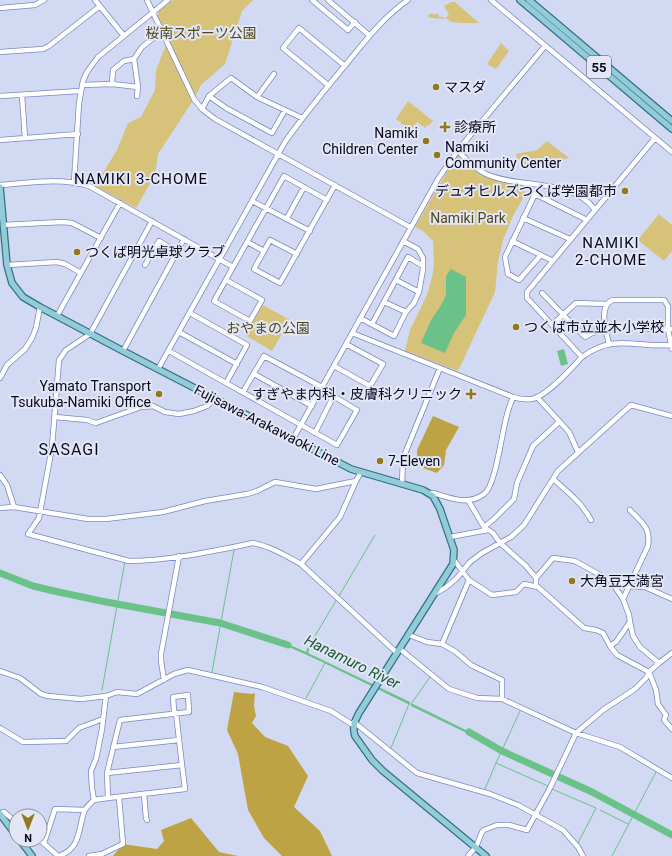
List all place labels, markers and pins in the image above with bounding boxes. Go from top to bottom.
place label: マスダ [444,79,486,95]
marker: マスダ [431,82,441,92]
place label: 診療所 [454,119,496,135]
marker: 診療所 [439,121,451,133]
place label: Namiki Children Center [322,125,418,157]
marker: Namiki Children Center [421,136,431,146]
place label: Namiki Community Center [445,139,561,171]
marker: Namiki Community Center [432,150,442,160]
place label: デュオヒルズつくば学園都市 [435,183,617,199]
marker: デュオヒルズつくば学園都市 [620,186,630,196]
place label: つくば明光卓球クラブ [85,244,225,260]
marker: つくば明光卓球クラブ [72,247,82,257]
place label: つくば市立並木小学校 [524,319,664,335]
marker: つくば市立並木小学校 [511,322,521,332]
place label: Yamato Transport Tsukuba-Namiki Office [11,378,151,410]
place label: すぎやま内科・皮膚科クリニック [252,386,462,402]
marker: すぎやま内科・皮膚科クリニック [465,388,477,400]
marker: Yamato Transport Tsukuba-Namiki Office [154,389,164,399]
place label: 7-Eleven [388,453,440,469]
marker: 7-Eleven [375,456,385,466]
place label: 大角豆天満宮 [580,573,664,589]
marker: 大角豆天満宮 [567,576,577,586]

